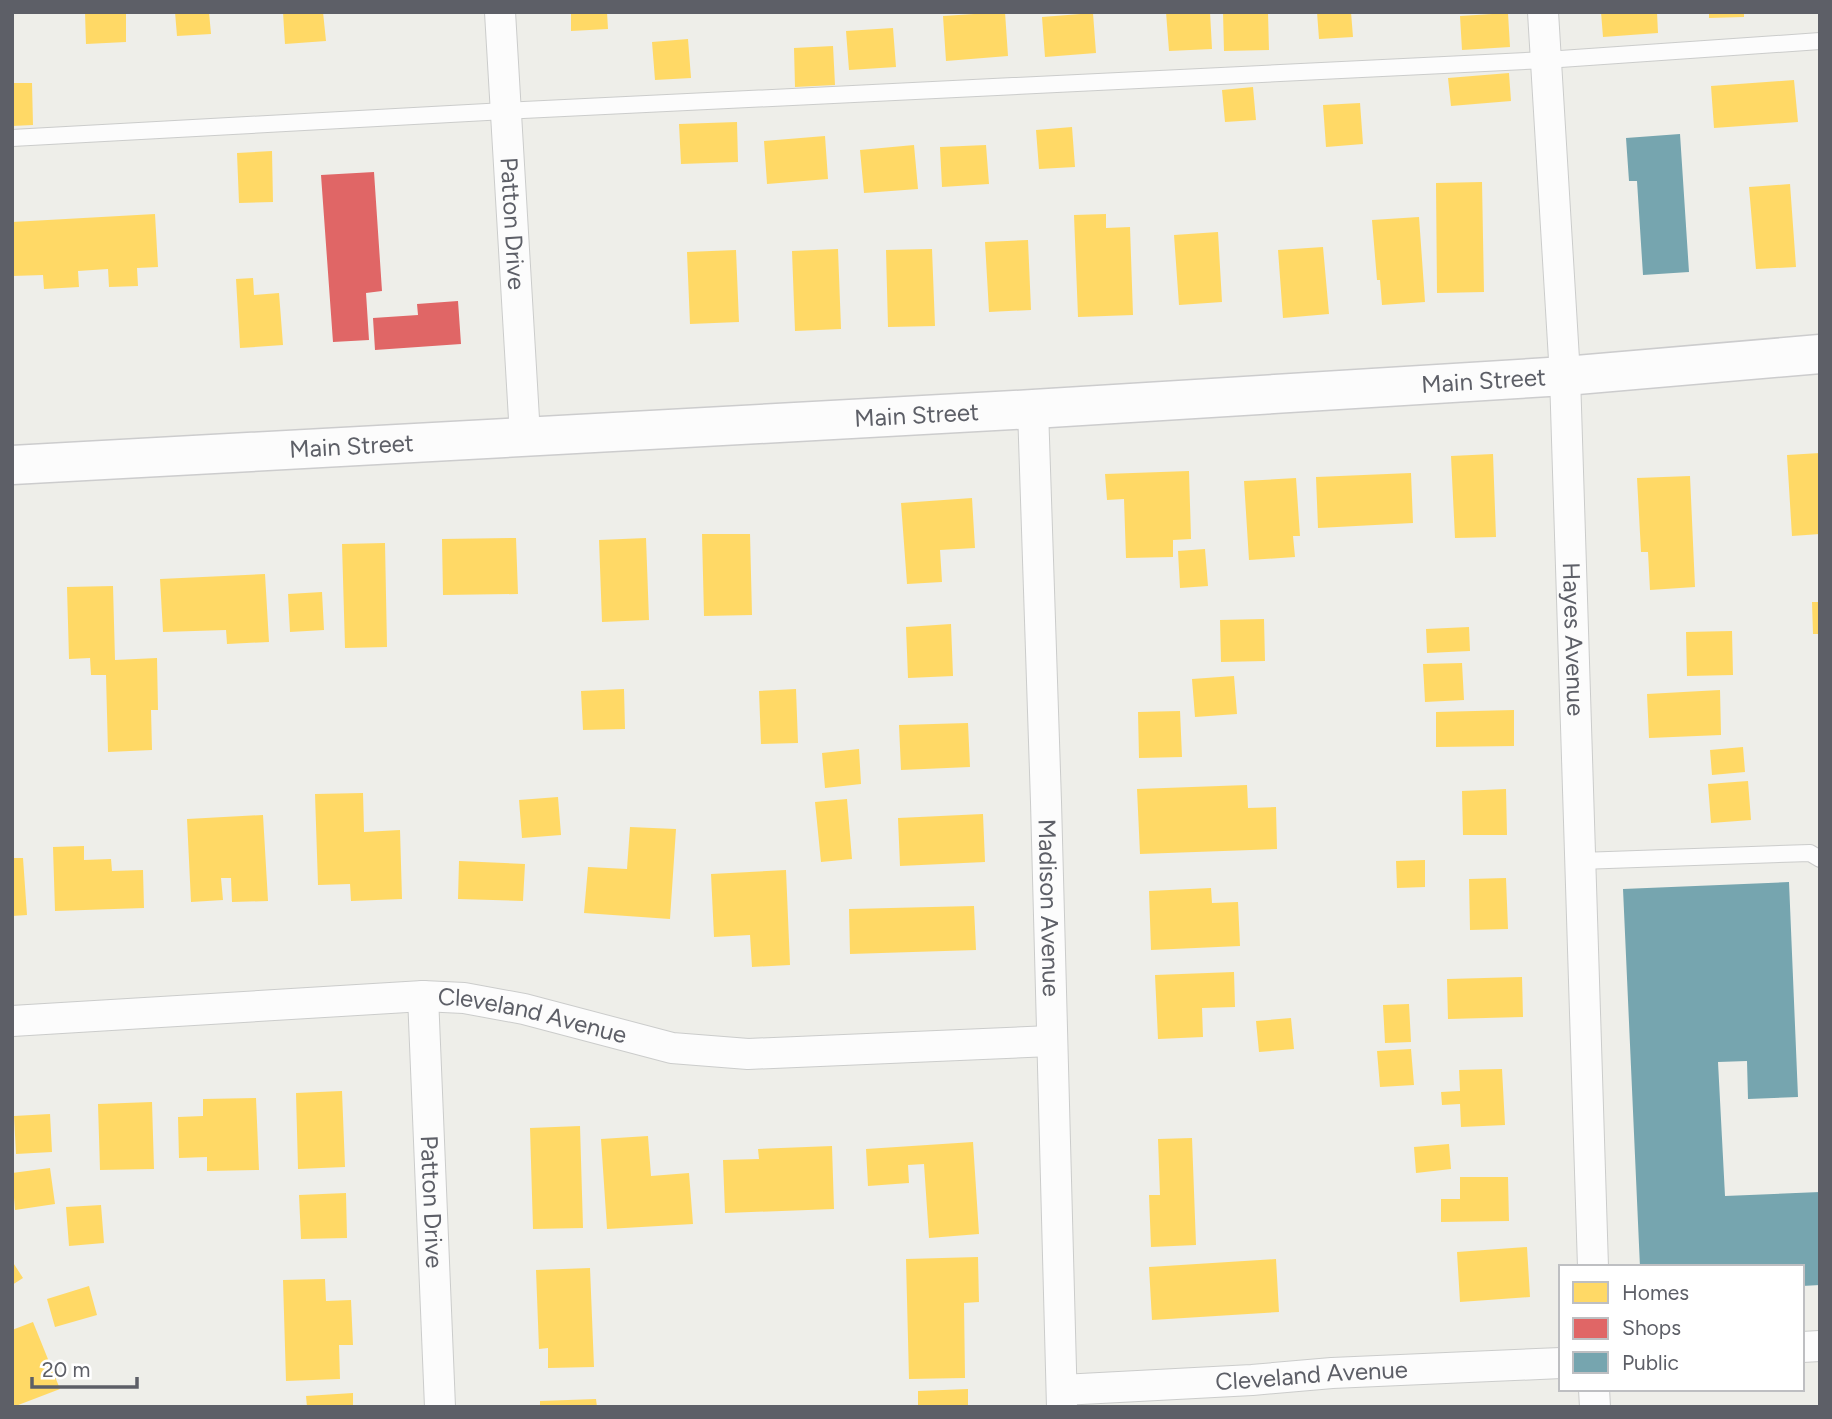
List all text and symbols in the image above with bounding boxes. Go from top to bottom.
street label: Patton Drive [495,156,531,291]
street label: Main Street [1420,362,1547,399]
street label: Main Street [854,397,980,433]
street label: Main Street [288,428,415,464]
street label: Hayes Avenue [1557,562,1591,717]
street label: Madison Avenue [1032,818,1066,997]
street label: Cleveland Avenue [437,982,630,1049]
street label: Patton Drive [415,1135,449,1269]
legend [1559,1265,1804,1391]
text: Homes [1622,1280,1689,1305]
text: Shops [1622,1315,1681,1340]
scale bar [32,1346,136,1390]
text: Public [1622,1350,1679,1375]
street label: Cleveland Avenue [1215,1355,1408,1396]
text: 20 m [42,1357,90,1382]

